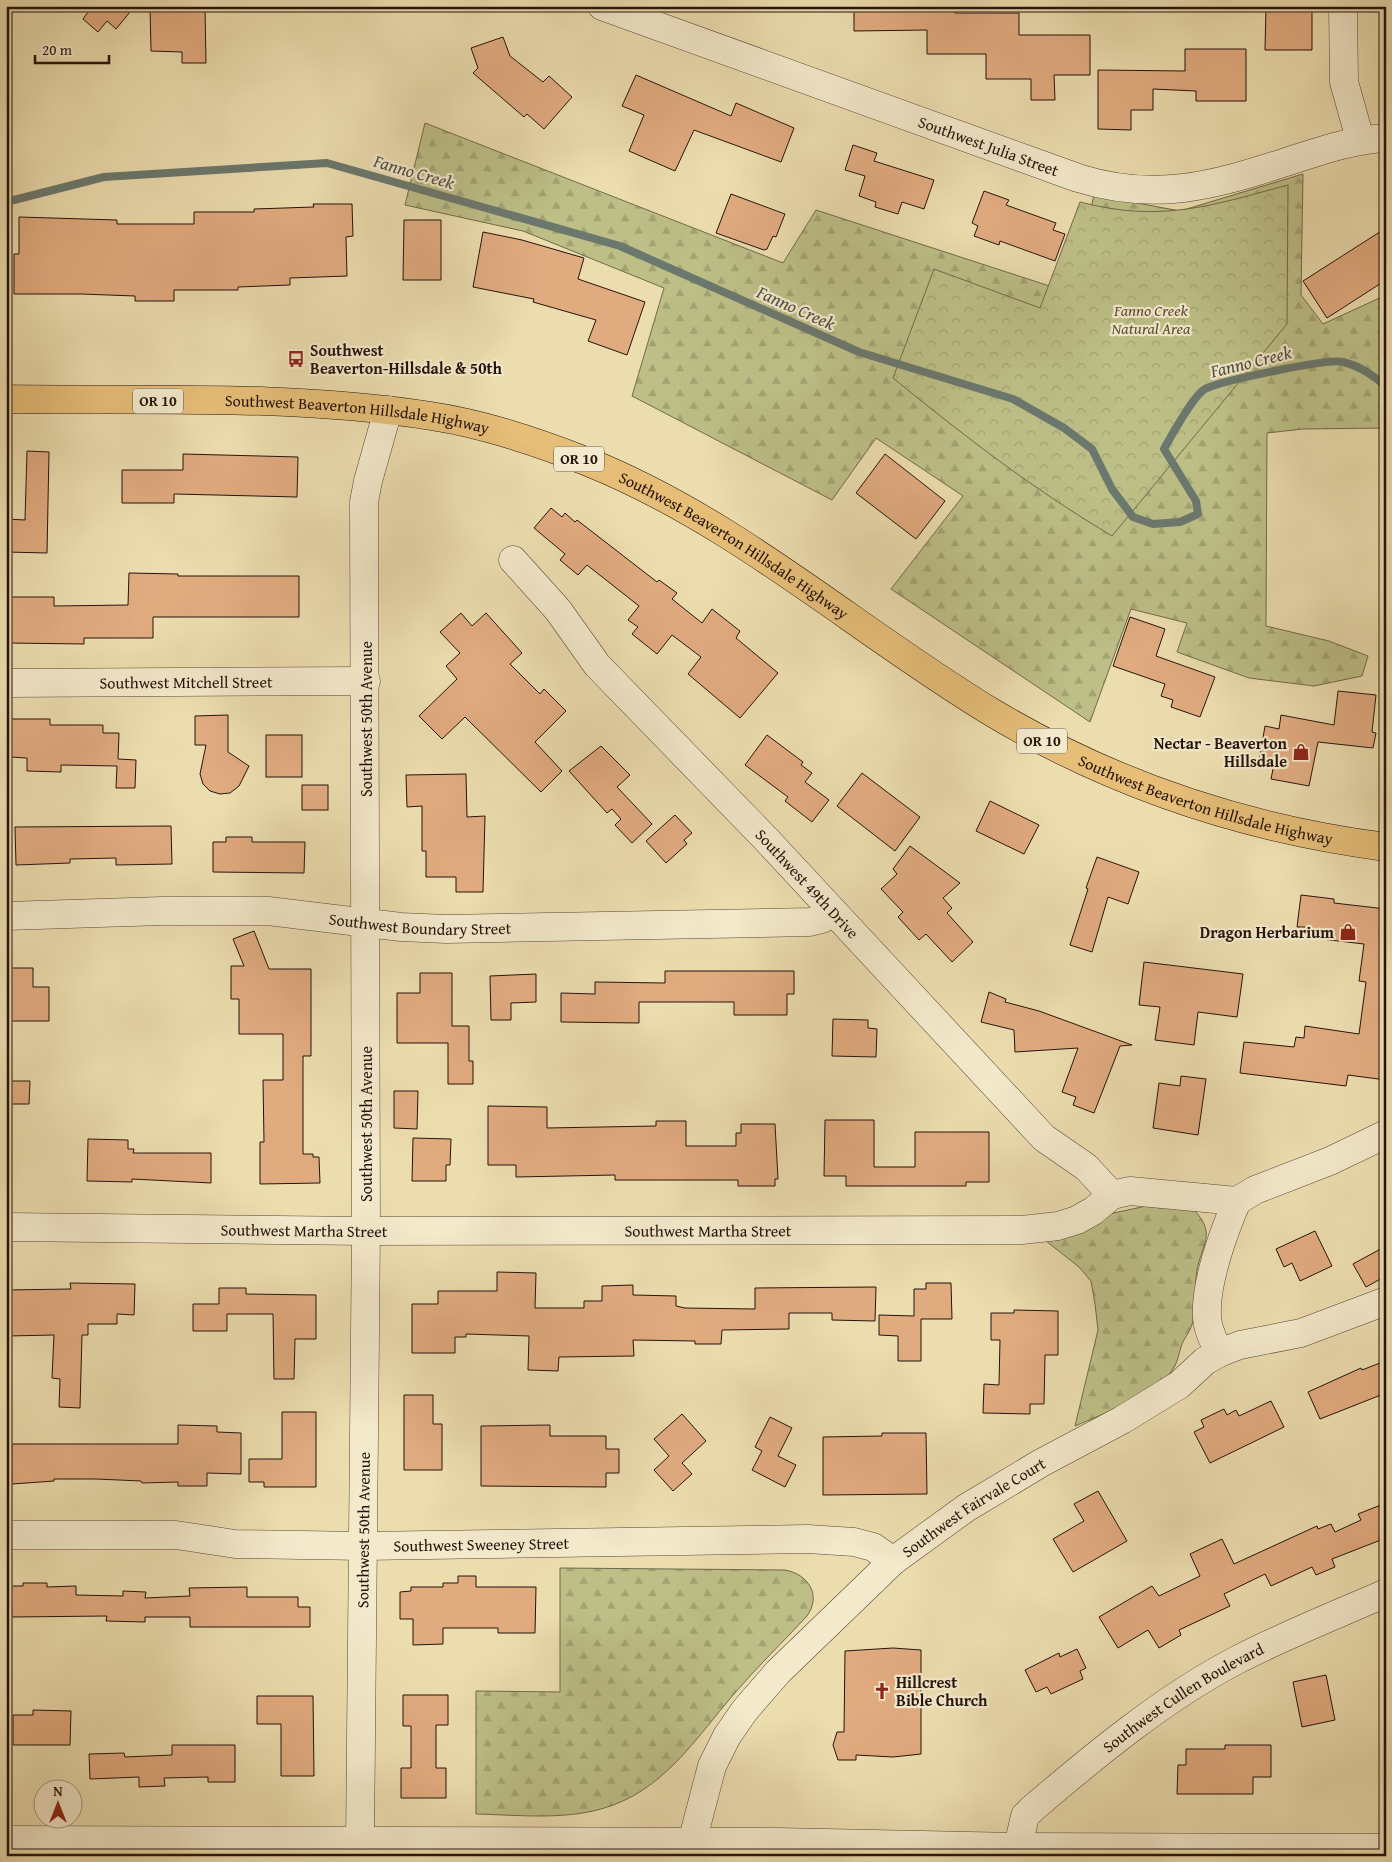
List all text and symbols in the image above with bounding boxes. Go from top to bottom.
scale bar [35,32,109,64]
text: 20 m [42,39,73,60]
street label: Southwest Julia Street [915,109,1062,182]
water label: Fanno Creek [370,147,459,196]
water label: Fanno Creek [752,278,840,337]
park label: Fanno Creek Natural Area [1111,298,1191,340]
place label: Southwest Beaverton-Hillsdale & 50th [310,338,502,380]
water label: Fanno Creek [1206,338,1295,385]
bus stop icon: Southwest Beaverton-Hillsdale & 50th [286,349,306,369]
road number: OR 10 [133,388,183,414]
street label: Southwest Beaverton Hillsdale Highway [225,388,492,440]
road number: OR 10 [554,446,604,472]
street label: Southwest Beaverton Hillsdale Highway [615,465,854,625]
street label: Southwest 50th Avenue [354,641,378,797]
street label: Southwest Mitchell Street [99,670,273,694]
road number: OR 10 [1017,728,1067,754]
place label: Nectar - Beaverton Hillsdale [1154,731,1288,773]
shop icon: Nectar - Beaverton Hillsdale [1291,742,1311,762]
street label: Southwest Beaverton Hillsdale Highway [1074,748,1335,851]
street label: Southwest 49th Drive [750,823,865,944]
street label: Southwest Boundary Street [328,906,512,941]
place label: Dragon Herbarium [1200,920,1334,944]
shop icon: Dragon Herbarium [1338,922,1358,942]
street label: Southwest 50th Avenue [354,1046,378,1202]
street label: Southwest Martha Street [220,1217,388,1243]
street label: Southwest Martha Street [624,1218,792,1243]
street label: Southwest Fairvale Court [897,1451,1050,1563]
street label: Southwest 50th Avenue [350,1452,376,1608]
street label: Southwest Sweeney Street [393,1531,570,1558]
street label: Southwest Cullen Boulevard [1097,1636,1268,1758]
place label: Hillcrest Bible Church [896,1670,988,1712]
church icon: Hillcrest Bible Church [872,1681,892,1701]
north arrow [32,1780,82,1830]
text: N [53,1781,63,1801]

